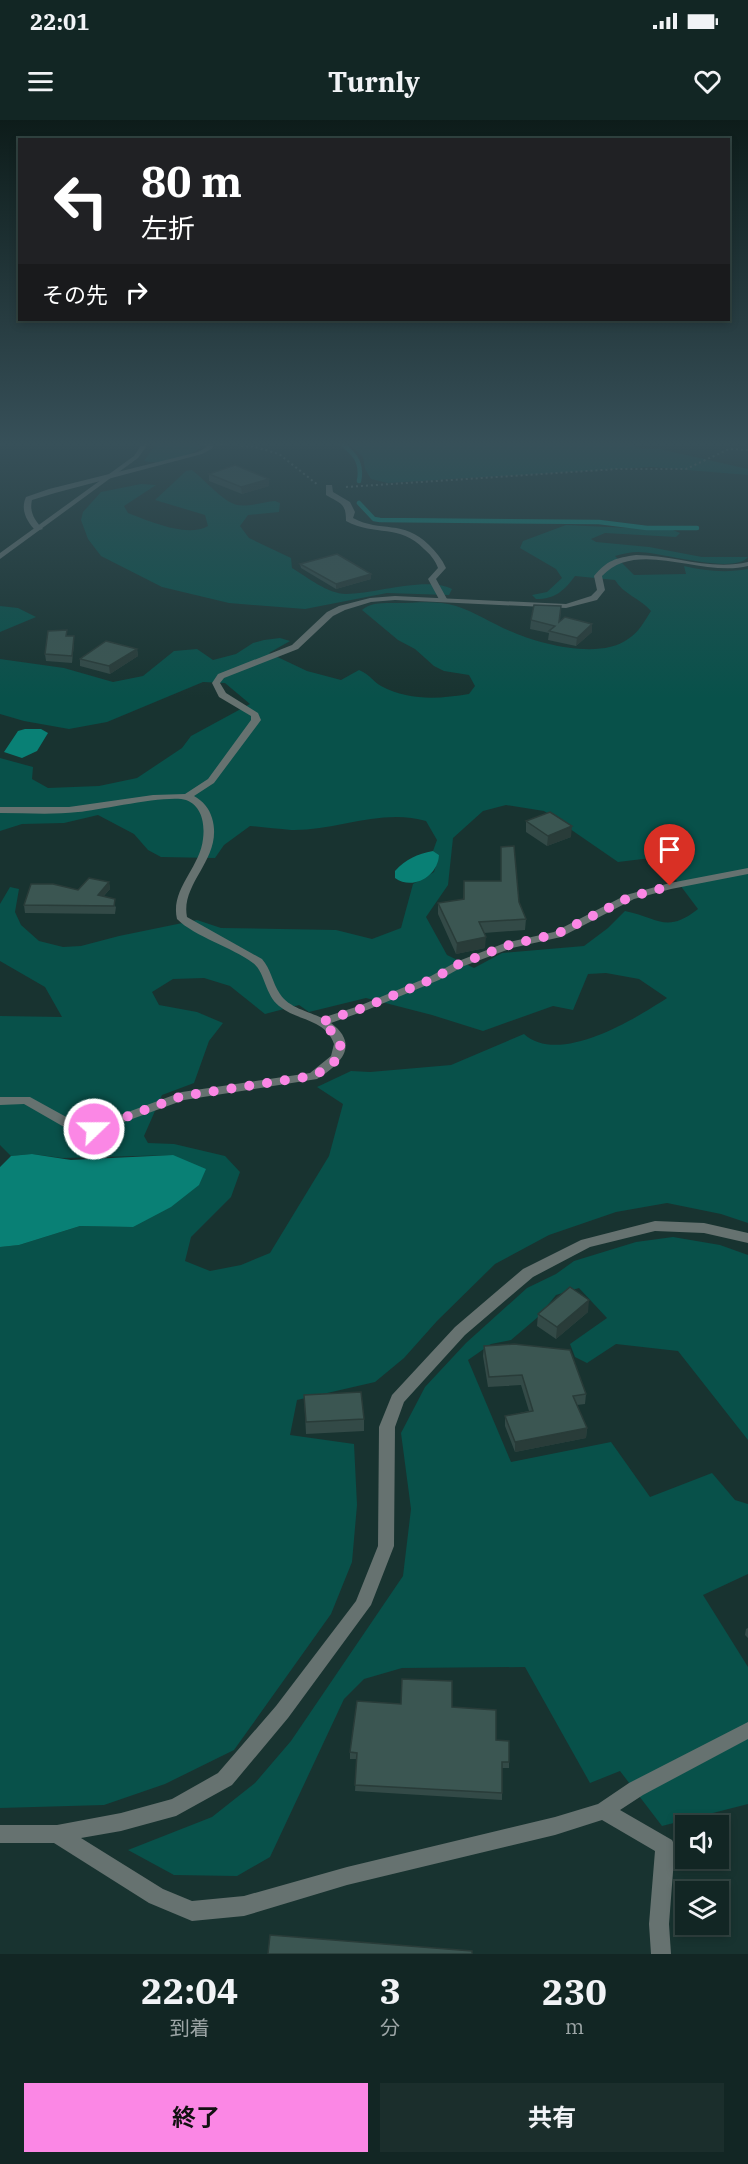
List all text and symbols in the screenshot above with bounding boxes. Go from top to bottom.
text: 22:01 [30,7,89,36]
text: Turnly [328,64,420,99]
icon: menu [24,65,57,98]
icon: heart [691,65,724,98]
text: 80 m [141,154,242,209]
icon: left [42,162,120,240]
text: 左折 [141,210,195,245]
icon: right [120,276,153,309]
text: その先 [42,280,108,309]
pin [644,824,695,886]
icon: arrive [653,833,686,866]
position arrow [62,1097,126,1161]
map controls [675,1815,729,1935]
button: sound [675,1815,729,1869]
button: layers [675,1881,729,1935]
text: 22:04 [141,1967,238,2014]
text: 3 [379,1967,401,2014]
text: 230 [542,1968,607,2015]
text: m [565,2013,584,2040]
text: 到着 [170,2014,210,2041]
text: 分 [380,2014,400,2041]
button: 終了 [24,2083,368,2152]
button: 共有 [380,2083,724,2152]

